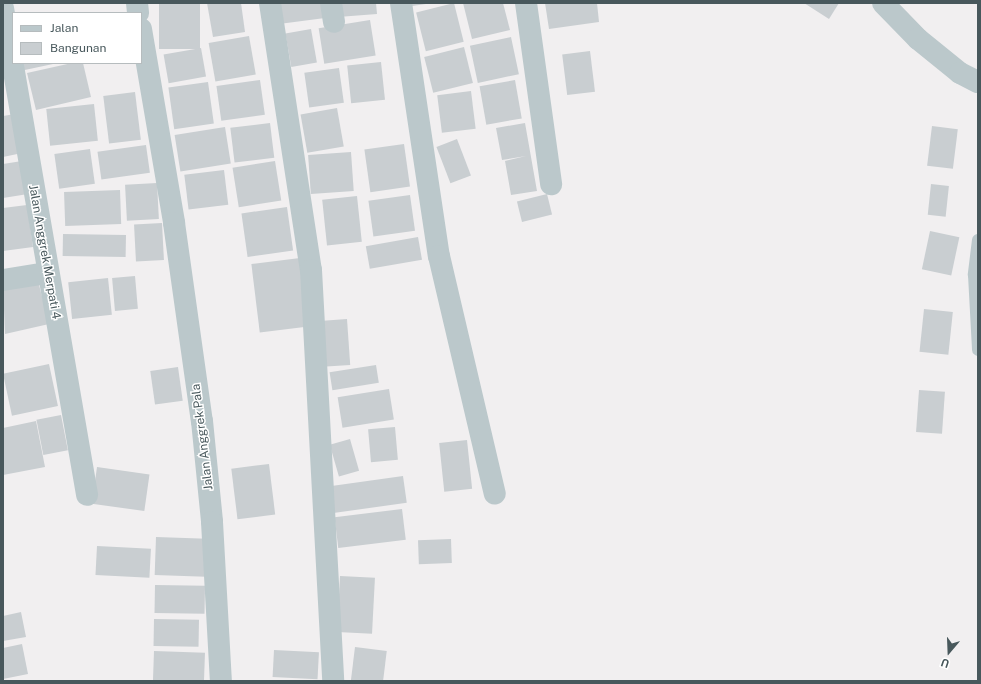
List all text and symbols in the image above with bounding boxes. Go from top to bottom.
legend [12,12,142,64]
text: Jalan [50,21,78,35]
text: Bangunan [50,41,106,55]
street label: Jalan Anggrek Merpati 4 [25,184,63,320]
street label: Jalan Anggrek Pala [189,383,217,491]
north arrow [929,632,969,672]
text: U [939,656,951,670]

